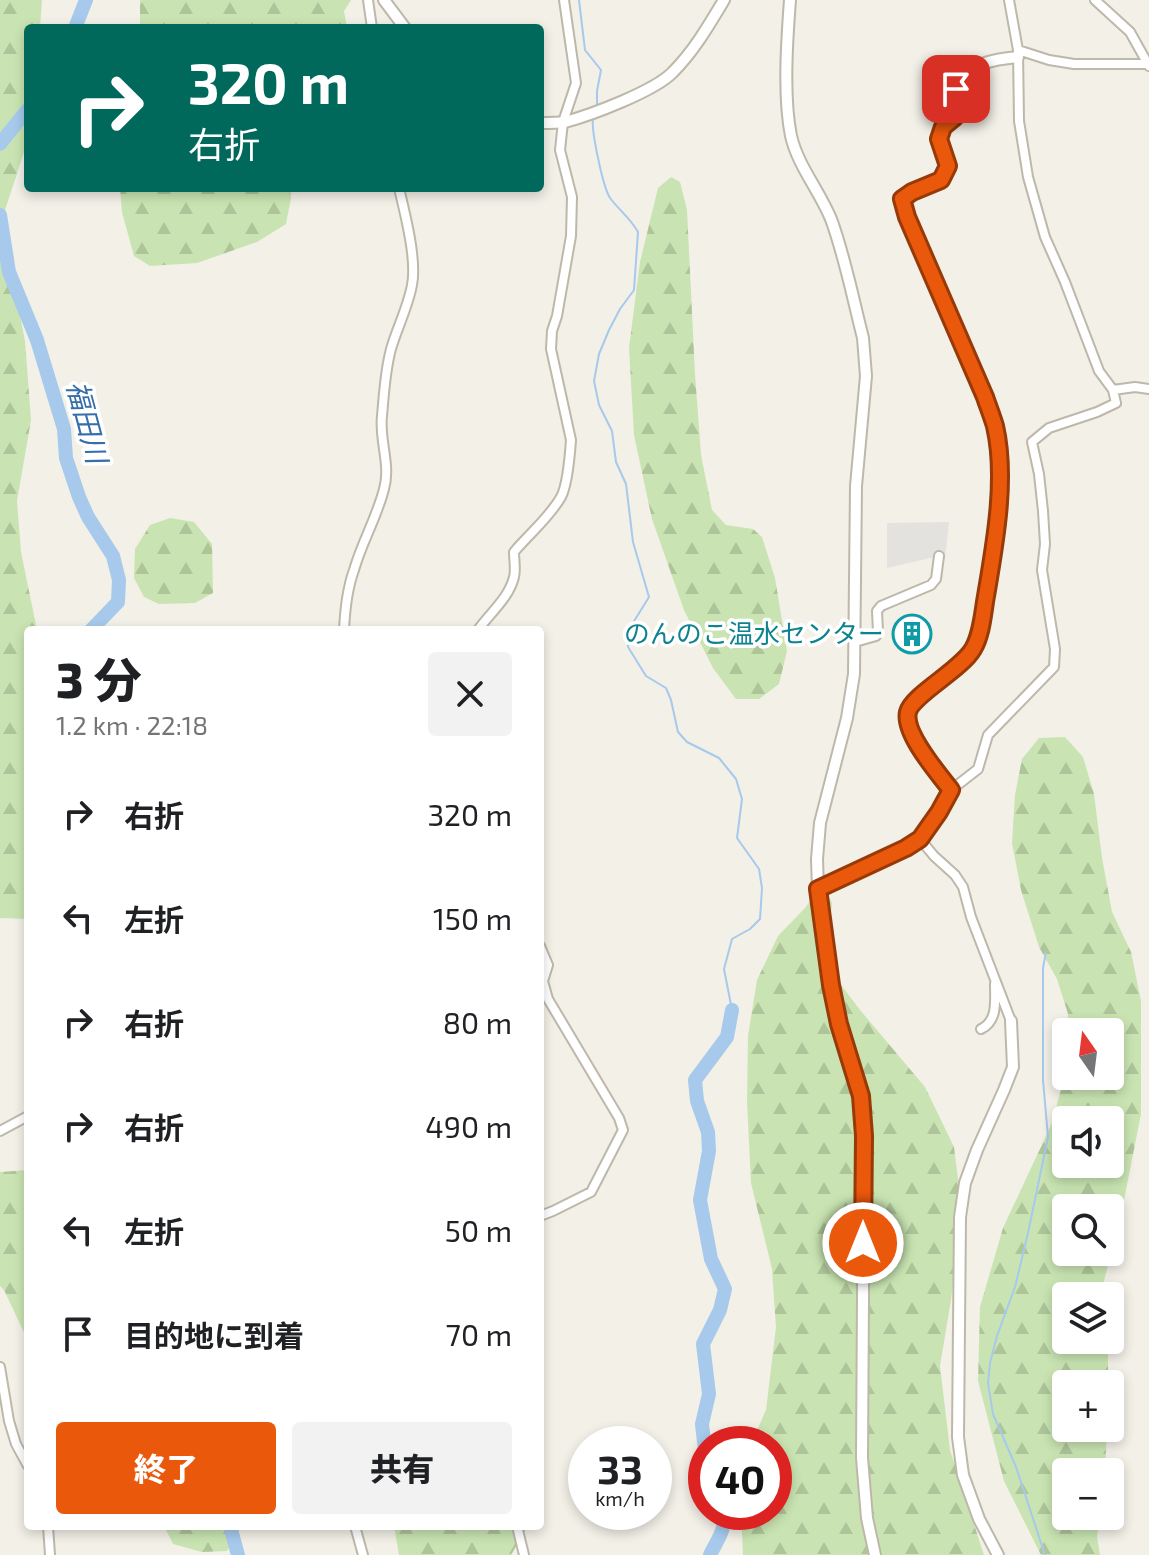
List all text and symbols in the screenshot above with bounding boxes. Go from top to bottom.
text: 320 m [188,48,349,115]
pin [922,55,990,123]
icon: right [56,56,160,160]
icon: arrive [934,67,978,111]
text: 右折 [188,122,260,165]
water label: 福田川 [61,377,116,470]
building icon: のんのこ温水センター [891,613,933,655]
place label: のんのこ温水センター [624,617,884,648]
text: 3 分 [56,650,142,708]
button: close [428,652,512,736]
text: 1.2 km · 22:18 [56,709,208,740]
icon: right [56,792,100,836]
text: 320 m [427,796,512,832]
text: 右折 [124,797,184,833]
icon: left [56,896,100,940]
text: 150 m [433,900,512,936]
text: 左折 [124,901,184,937]
icon: right [56,1000,100,1044]
text: 80 m [443,1004,512,1040]
text: 右折 [124,1005,184,1041]
north arrow [1052,1018,1124,1090]
map controls [1052,1018,1124,1530]
icon: right [56,1104,100,1148]
button: sound [1052,1106,1124,1178]
text: 490 m [425,1108,512,1144]
text: 右折 [124,1109,184,1145]
button: search [1052,1194,1124,1266]
position arrow [821,1201,905,1285]
icon: left [56,1208,100,1252]
text: 50 m [445,1212,512,1248]
text: 左折 [124,1213,184,1249]
button: layers [1052,1282,1124,1354]
icon: arrive [56,1312,100,1356]
text: 70 m [446,1316,512,1352]
text: 目的地に到着 [124,1317,304,1353]
button: + [1052,1370,1124,1442]
button: 終了 [56,1422,276,1514]
button: 共有 [292,1422,512,1514]
speed limit sign: 40 [688,1426,792,1530]
text: 33 [597,1444,643,1492]
button: − [1052,1458,1124,1530]
text: km/h [595,1486,645,1510]

